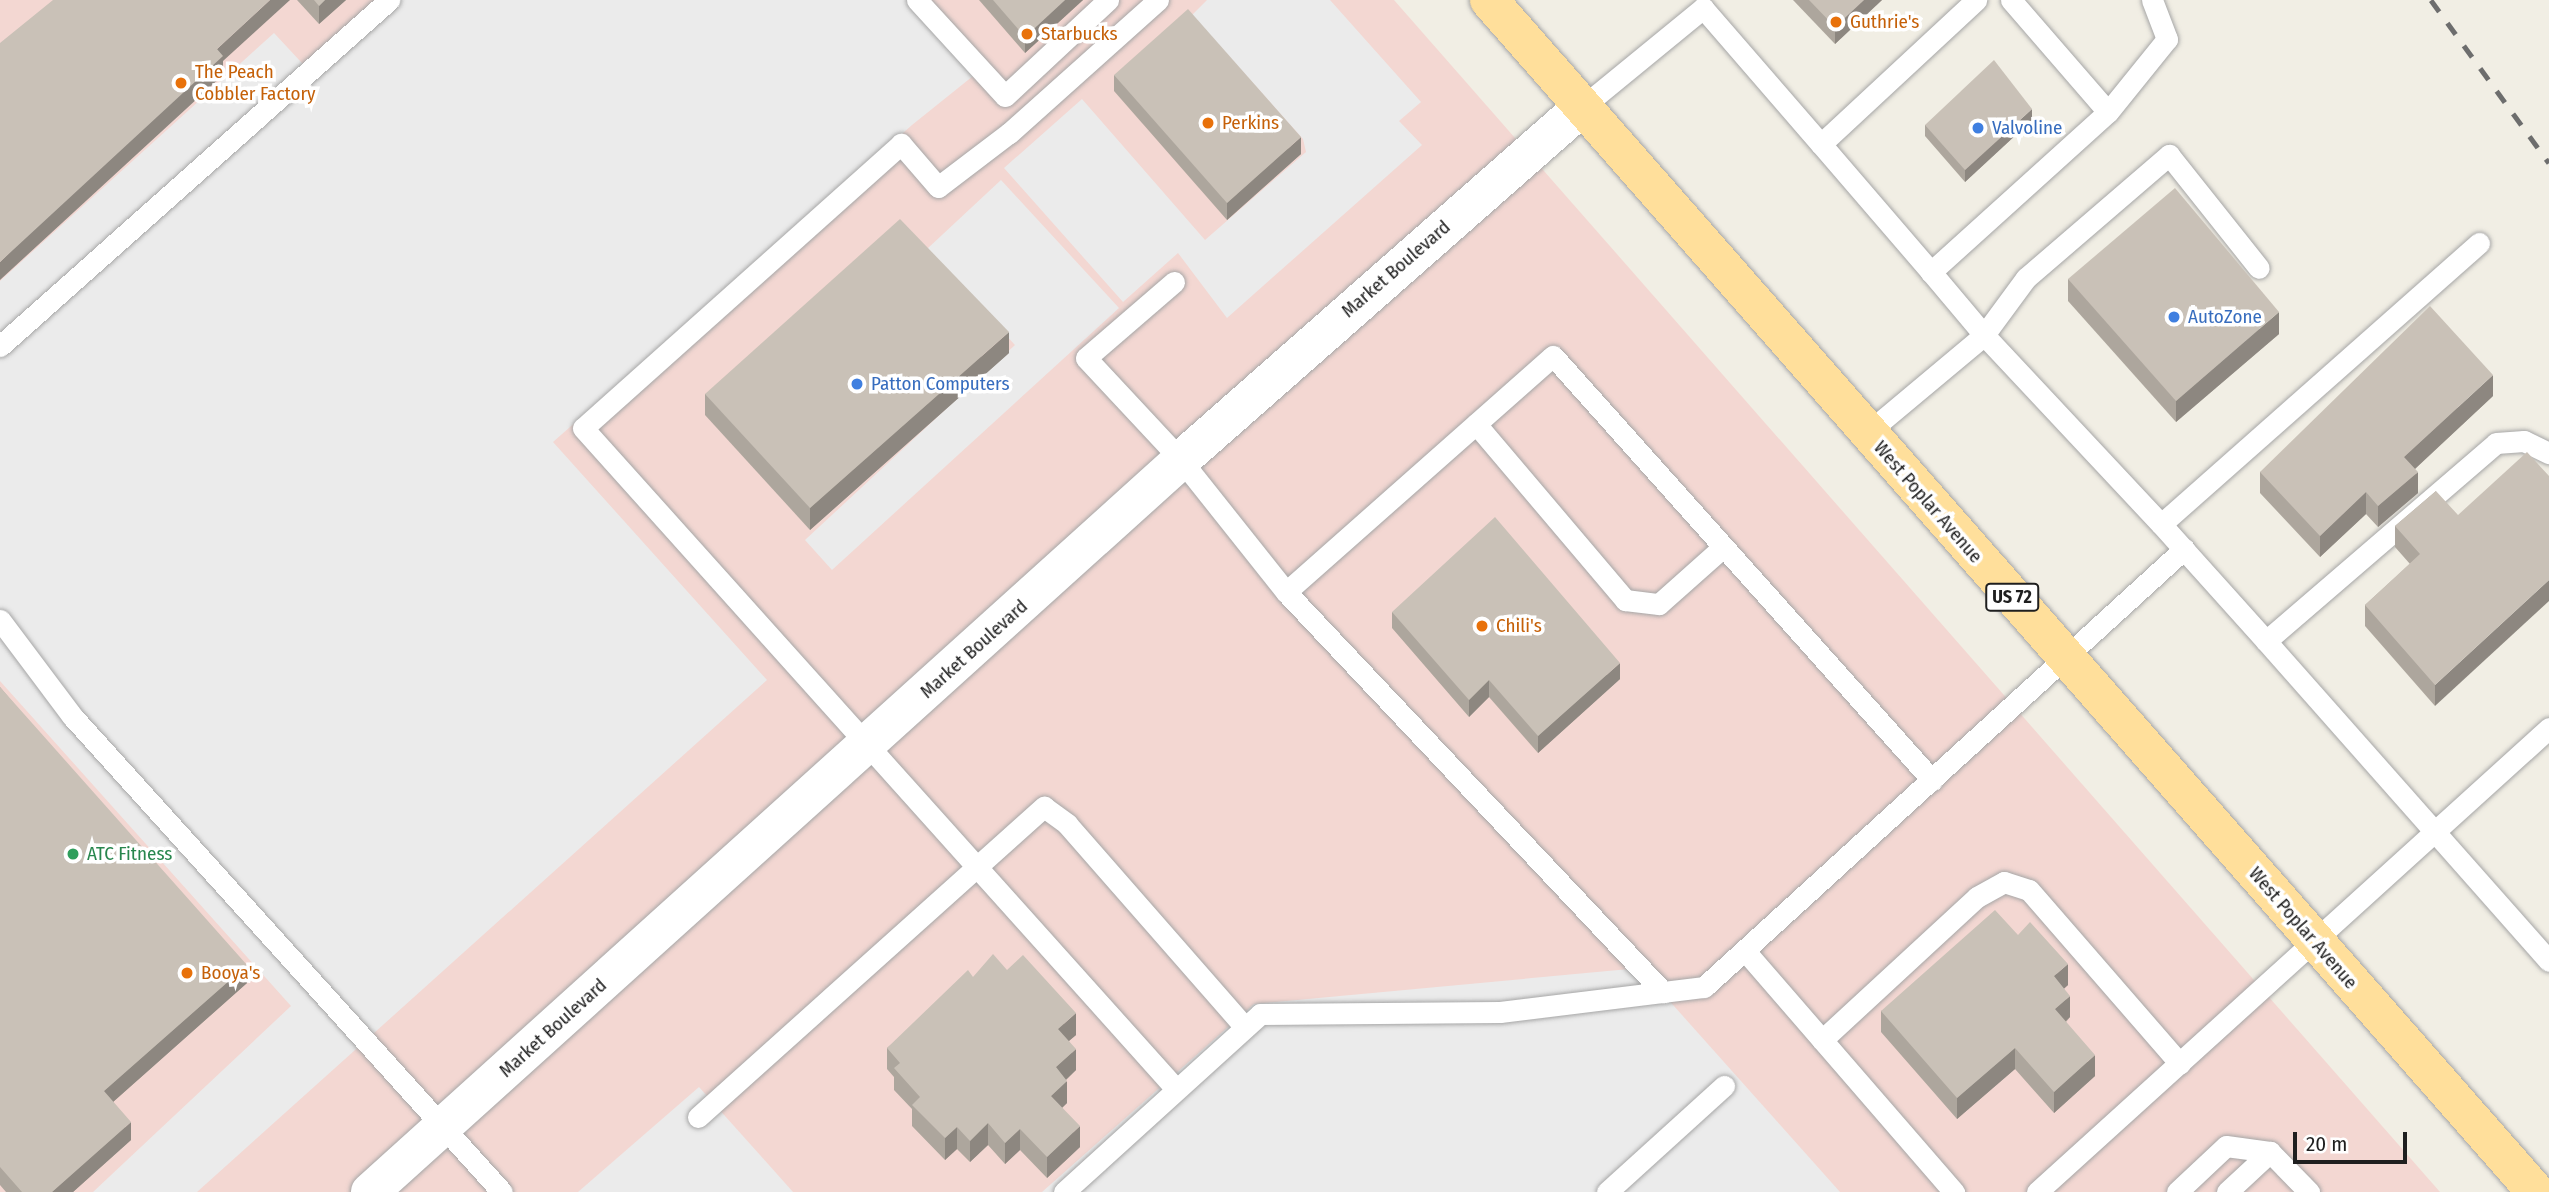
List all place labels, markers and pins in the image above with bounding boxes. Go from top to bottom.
place label: Guthrie's [1850,11,1919,33]
marker: Guthrie's [1828,14,1844,30]
place label: Starbucks [1041,23,1117,45]
marker: Starbucks [1019,26,1035,42]
place label: The Peach Cobbler Factory [195,61,316,105]
marker: The Peach Cobbler Factory [173,75,189,91]
place label: Perkins [1222,112,1279,134]
marker: Perkins [1200,115,1216,131]
place label: Valvoline [1992,117,2062,139]
marker: Valvoline [1970,120,1986,136]
place label: AutoZone [2188,306,2262,328]
marker: AutoZone [2166,309,2182,325]
place label: Patton Computers [871,373,1010,395]
marker: Patton Computers [849,376,865,392]
place label: Chili's [1496,615,1542,637]
marker: Chili's [1474,618,1490,634]
place label: ATC Fitness [87,843,172,865]
marker: ATC Fitness [65,846,81,862]
place label: Booya's [201,962,260,984]
marker: Booya's [179,965,195,981]

